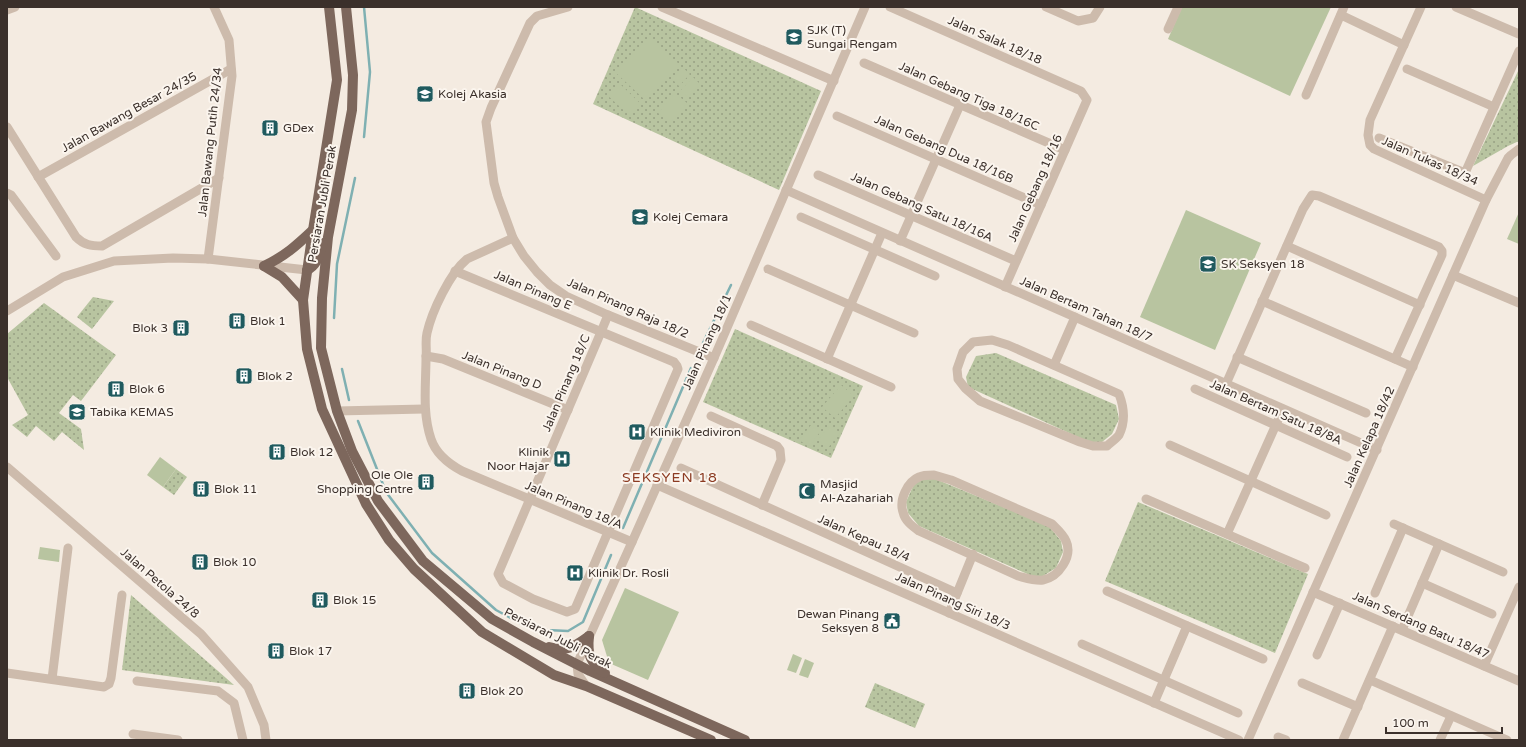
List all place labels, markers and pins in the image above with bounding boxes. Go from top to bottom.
place label: SJK (T) Sungai Rengam [807,23,897,51]
school or university icon: SJK (T) Sungai Rengam [784,27,804,47]
school or university icon: Kolej Akasia [415,84,435,104]
place label: Kolej Akasia [438,87,507,101]
building icon: GDex [260,118,280,138]
place label: GDex [283,121,314,135]
school or university icon: Kolej Cemara [630,207,650,227]
place label: Kolej Cemara [653,210,728,224]
school or university icon: SK Seksyen 18 [1198,254,1218,274]
place label: SK Seksyen 18 [1221,257,1305,271]
building icon: Blok 1 [227,311,247,331]
place label: Blok 1 [250,314,286,328]
building icon: Blok 3 [171,318,191,338]
place label: Blok 3 [132,321,168,335]
building icon: Blok 2 [234,366,254,386]
place label: Blok 2 [257,369,293,383]
building icon: Blok 6 [106,379,126,399]
place label: Blok 6 [129,382,165,396]
school or university icon: Tabika KEMAS [67,402,87,422]
place label: Tabika KEMAS [90,405,174,419]
hospital icon: Klinik Mediviron [627,422,647,442]
place label: Klinik Mediviron [650,425,741,439]
building icon: Blok 12 [267,442,287,462]
place label: Blok 12 [290,445,333,459]
place label: Klinik Noor Hajar [487,445,549,473]
hospital icon: Klinik Noor Hajar [552,449,572,469]
place label: Ole Ole Shopping Centre [317,468,413,496]
building icon: Ole Ole Shopping Centre [416,472,436,492]
place label: Masjid Al-Azahariah [820,477,893,505]
building icon: Blok 11 [191,479,211,499]
mosque icon: Masjid Al-Azahariah [797,481,817,501]
place label: Blok 11 [214,482,257,496]
building icon: Blok 10 [190,552,210,572]
place label: Blok 10 [213,555,257,569]
hospital icon: Klinik Dr. Rosli [565,563,585,583]
place label: Klinik Dr. Rosli [588,566,669,580]
building icon: Blok 15 [310,590,330,610]
place label: Blok 15 [333,593,376,607]
place label: Dewan Pinang Seksyen 8 [797,607,879,635]
public building icon: Dewan Pinang Seksyen 8 [882,611,902,631]
building icon: Blok 17 [266,641,286,661]
place label: Blok 17 [289,644,332,658]
building icon: Blok 20 [457,681,477,701]
place label: Blok 20 [480,684,524,698]

